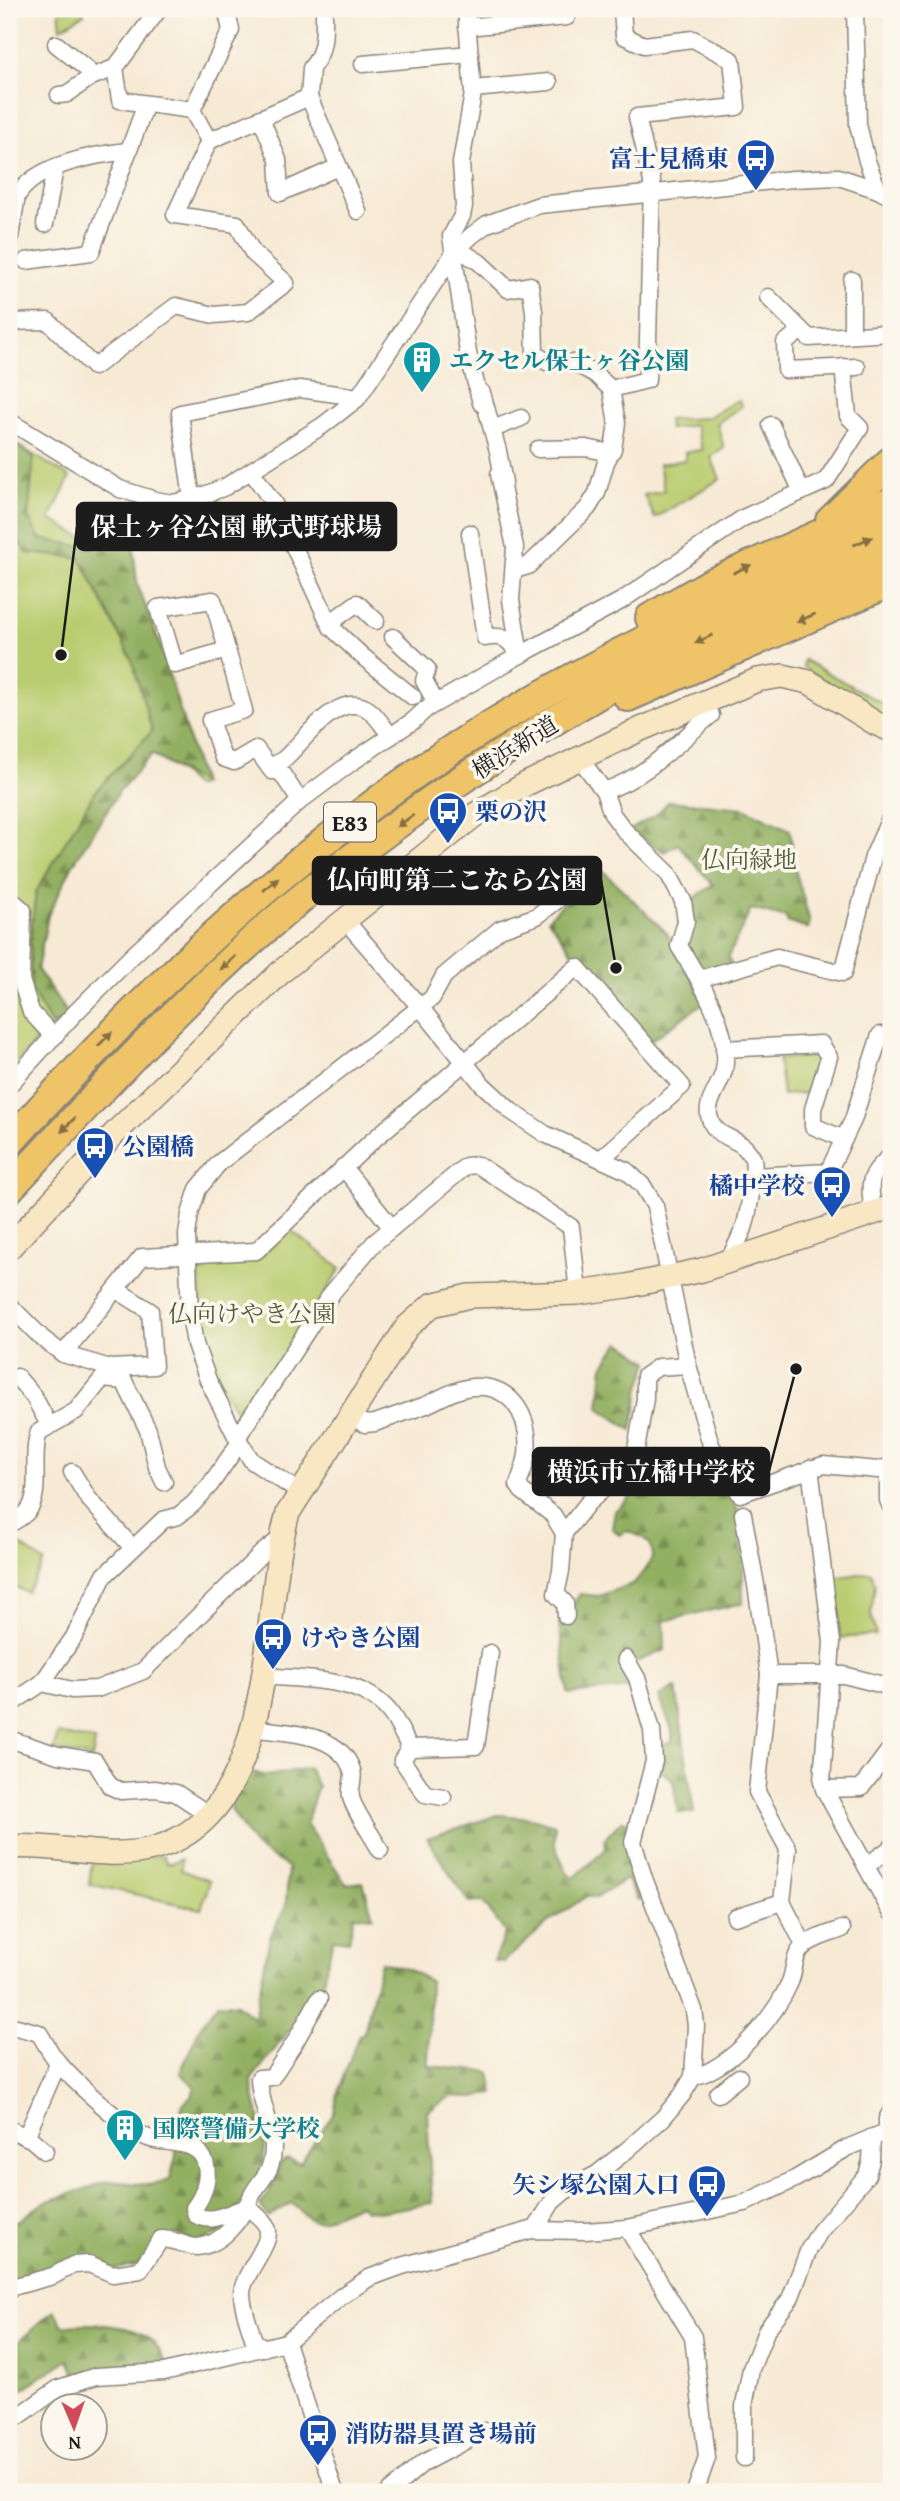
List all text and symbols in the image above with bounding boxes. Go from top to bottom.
bus stop icon: 富士見橋東 [735,137,777,192]
place label: 富士見橋東 [609,141,729,176]
building icon: エクセル保土ヶ谷公園 [401,339,443,394]
place label: エクセル保土ヶ谷公園 [449,343,689,378]
callout: 保土ヶ谷公園 軟式野球場 [77,503,396,550]
text: 保土ヶ谷公園 軟式野球場 [90,507,382,546]
one-way arrow [853,535,873,547]
one-way arrow [732,563,752,575]
one-way arrow [795,613,816,624]
one-way arrow [694,634,714,645]
street label: 横浜新道 [465,707,565,787]
bus stop icon: 栗の沢 [427,790,469,845]
place label: 栗の沢 [475,794,547,829]
road number: E83 [324,802,376,842]
one-way arrow [396,814,414,828]
park label: 仏向緑地 [701,842,797,877]
callout: 仏向町第二こなら公園 [313,857,601,904]
text: 仏向町第二こなら公園 [327,860,587,899]
one-way arrow [263,877,280,892]
one-way arrow [219,955,237,971]
one-way arrow [97,1031,113,1048]
one-way arrow [61,1116,77,1133]
bus stop icon: 公園橋 [74,1125,116,1180]
place label: 公園橋 [122,1129,194,1164]
bus stop icon: 橘中学校 [811,1164,853,1219]
place label: 橘中学校 [709,1168,805,1203]
park label: 仏向けやき公園 [168,1296,336,1331]
callout: 横浜市立橘中学校 [533,1448,769,1495]
text: 横浜市立橘中学校 [547,1452,755,1491]
bus stop icon: けやき公園 [252,1616,294,1671]
place label: けやき公園 [300,1620,420,1655]
building icon: 国際警備大学校 [104,2107,146,2162]
place label: 国際警備大学校 [152,2111,320,2146]
bus stop icon: 矢シ塚公園入口 [686,2163,728,2218]
place label: 矢シ塚公園入口 [512,2167,680,2202]
north arrow [38,2392,108,2462]
bus stop icon: 消防器具置き場前 [297,2412,339,2467]
place label: 消防器具置き場前 [345,2416,537,2451]
text: N [67,2430,81,2458]

